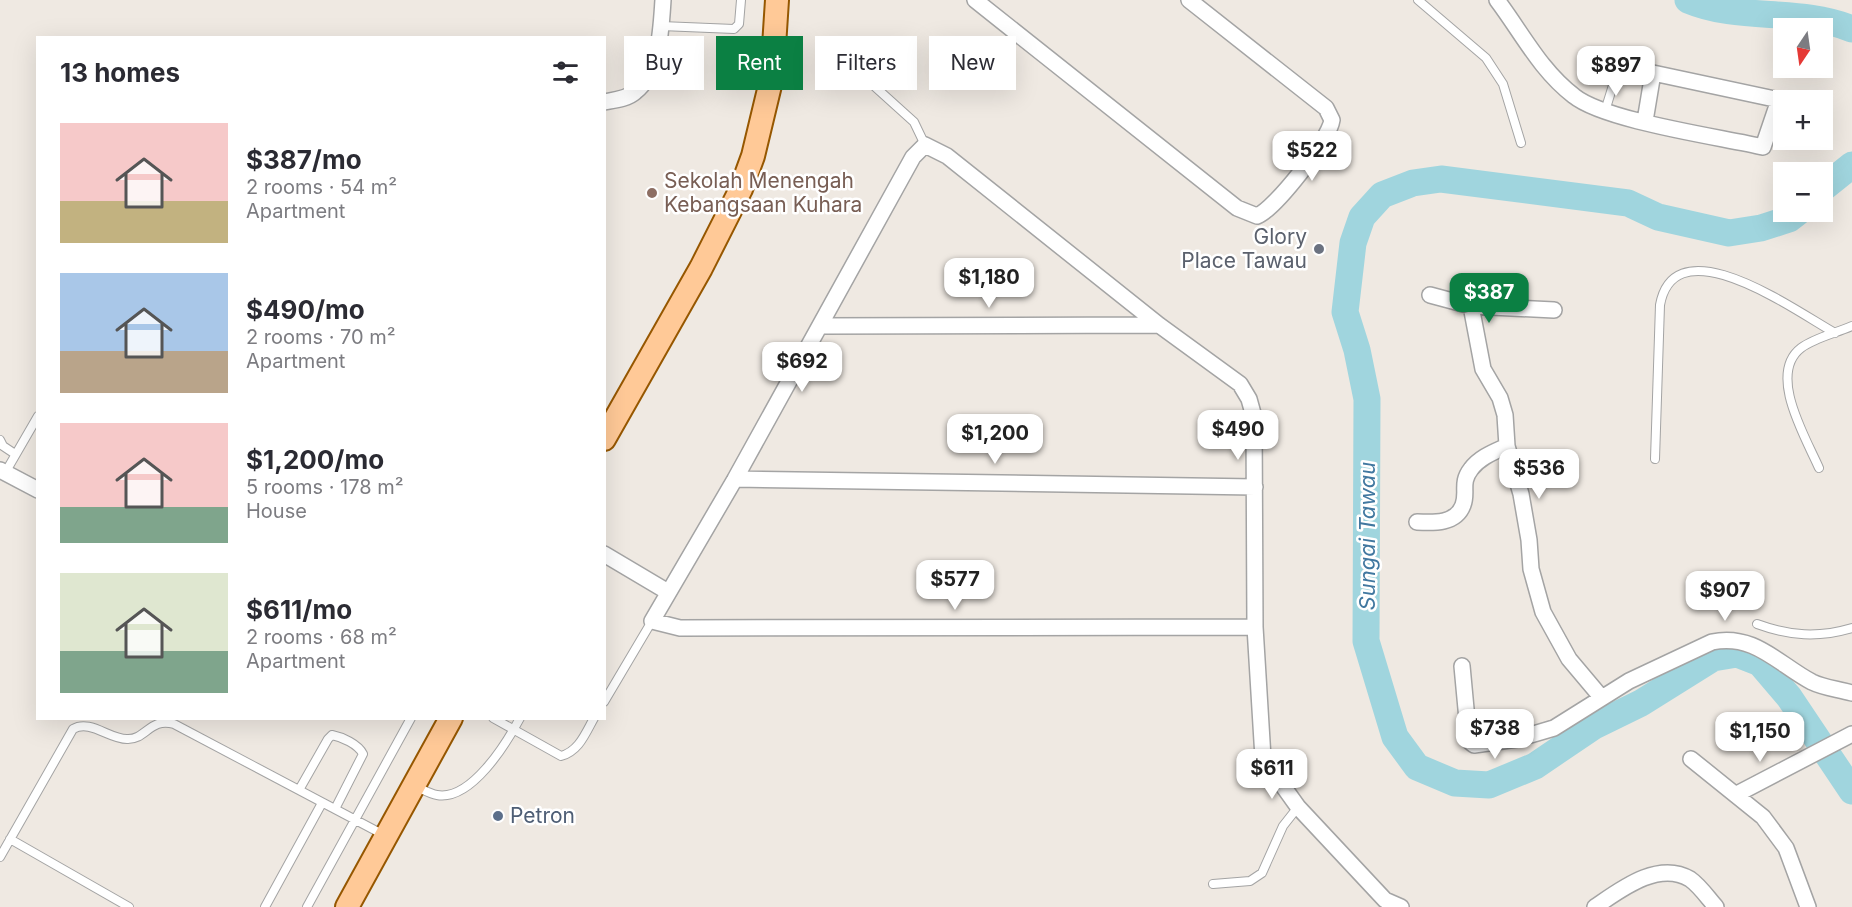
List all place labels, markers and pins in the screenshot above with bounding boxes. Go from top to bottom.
pin: $897 [1580,46,1652,97]
pin: $522 [1276,131,1348,182]
place label: Sekolah Menengah Kebangsaan Kuhara [664,168,862,217]
marker: Sekolah Menengah Kebangsaan Kuhara [645,186,659,200]
place label: Glory Place Tawau [1181,224,1307,273]
marker: Glory Place Tawau [1312,242,1326,256]
pin: $1,180 [940,258,1038,309]
pin: $387 [1453,273,1525,324]
pin: $692 [766,342,838,393]
pin: $490 [1202,410,1274,461]
pin: $1,200 [946,414,1044,465]
pin: $536 [1503,449,1575,500]
pin: $577 [919,560,991,611]
pin: $907 [1689,571,1761,622]
pin: $738 [1459,709,1531,760]
pin: $1,150 [1711,712,1809,763]
pin: $611 [1236,749,1308,800]
place label: Petron [510,803,575,828]
marker: Petron [491,809,505,823]

